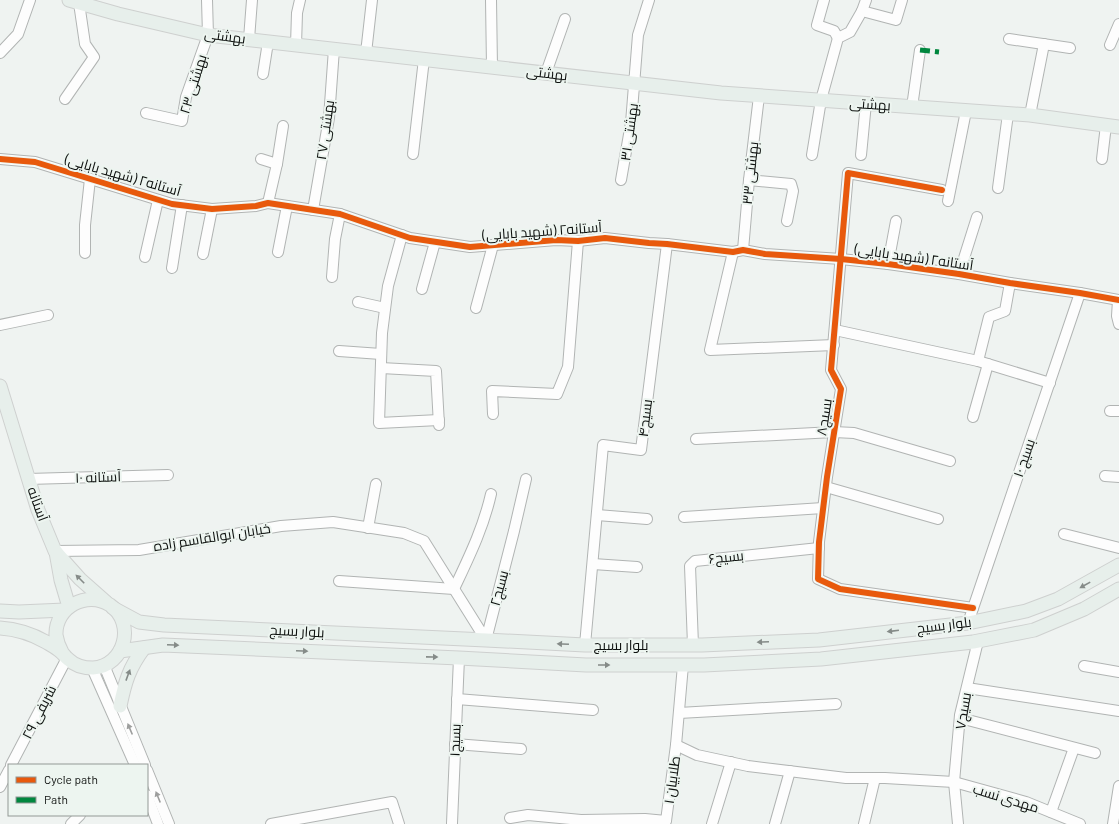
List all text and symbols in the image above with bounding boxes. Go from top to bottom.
street label: بهشتی [203,24,247,47]
street label: بهشتی ۲۳ [175,52,210,116]
street label: بهشتی [525,62,569,83]
street label: بهشتی [849,94,891,113]
street label: بهشتی ۲۷ [312,99,337,161]
street label: بهشتی ۳۱ [616,102,641,162]
street label: بهشتی ۳۳ [738,141,761,205]
street label: آستانه۲ (شهید بابایی) [62,150,183,199]
street label: آستانه۲ (شهید بابایی) [481,218,603,243]
street label: آستانه۲ (شهید بابایی) [852,240,975,273]
street label: بسیج۸ [812,397,836,437]
street label: بسیج۴ [634,398,656,438]
street label: بسیج ۱۰ [1009,436,1039,480]
street label: آستانه ۱۰ [75,467,122,486]
street label: آستانه [24,484,53,524]
street label: خیابان ابوالقاسم زاده [152,519,272,556]
street label: بسیج۶ [707,546,745,568]
street label: بسیج۲ [486,568,512,608]
one-way arrow [75,574,85,584]
one-way arrow [1079,581,1091,588]
street label: بلوار بسیج [916,613,972,637]
street label: بلوار بسیج [269,621,325,641]
one-way arrow [887,628,899,634]
street label: بلوار بسیج [593,636,649,654]
one-way arrow [757,639,769,646]
one-way arrow [556,641,569,647]
one-way arrow [167,642,180,648]
one-way arrow [296,648,309,654]
one-way arrow [426,654,439,660]
one-way arrow [598,662,611,668]
one-way arrow [126,669,132,681]
street label: شریفی ۲۹ [18,682,59,741]
street label: بسیج۷ [951,691,975,731]
one-way arrow [127,723,133,734]
street label: بسیج۱ [445,723,465,757]
street label: طلابیان ۱ [660,755,683,805]
legend [8,764,148,816]
text: Cycle path [44,772,98,786]
street label: مهدی نسب [971,779,1041,816]
one-way arrow [155,791,161,803]
text: Path [44,792,68,806]

